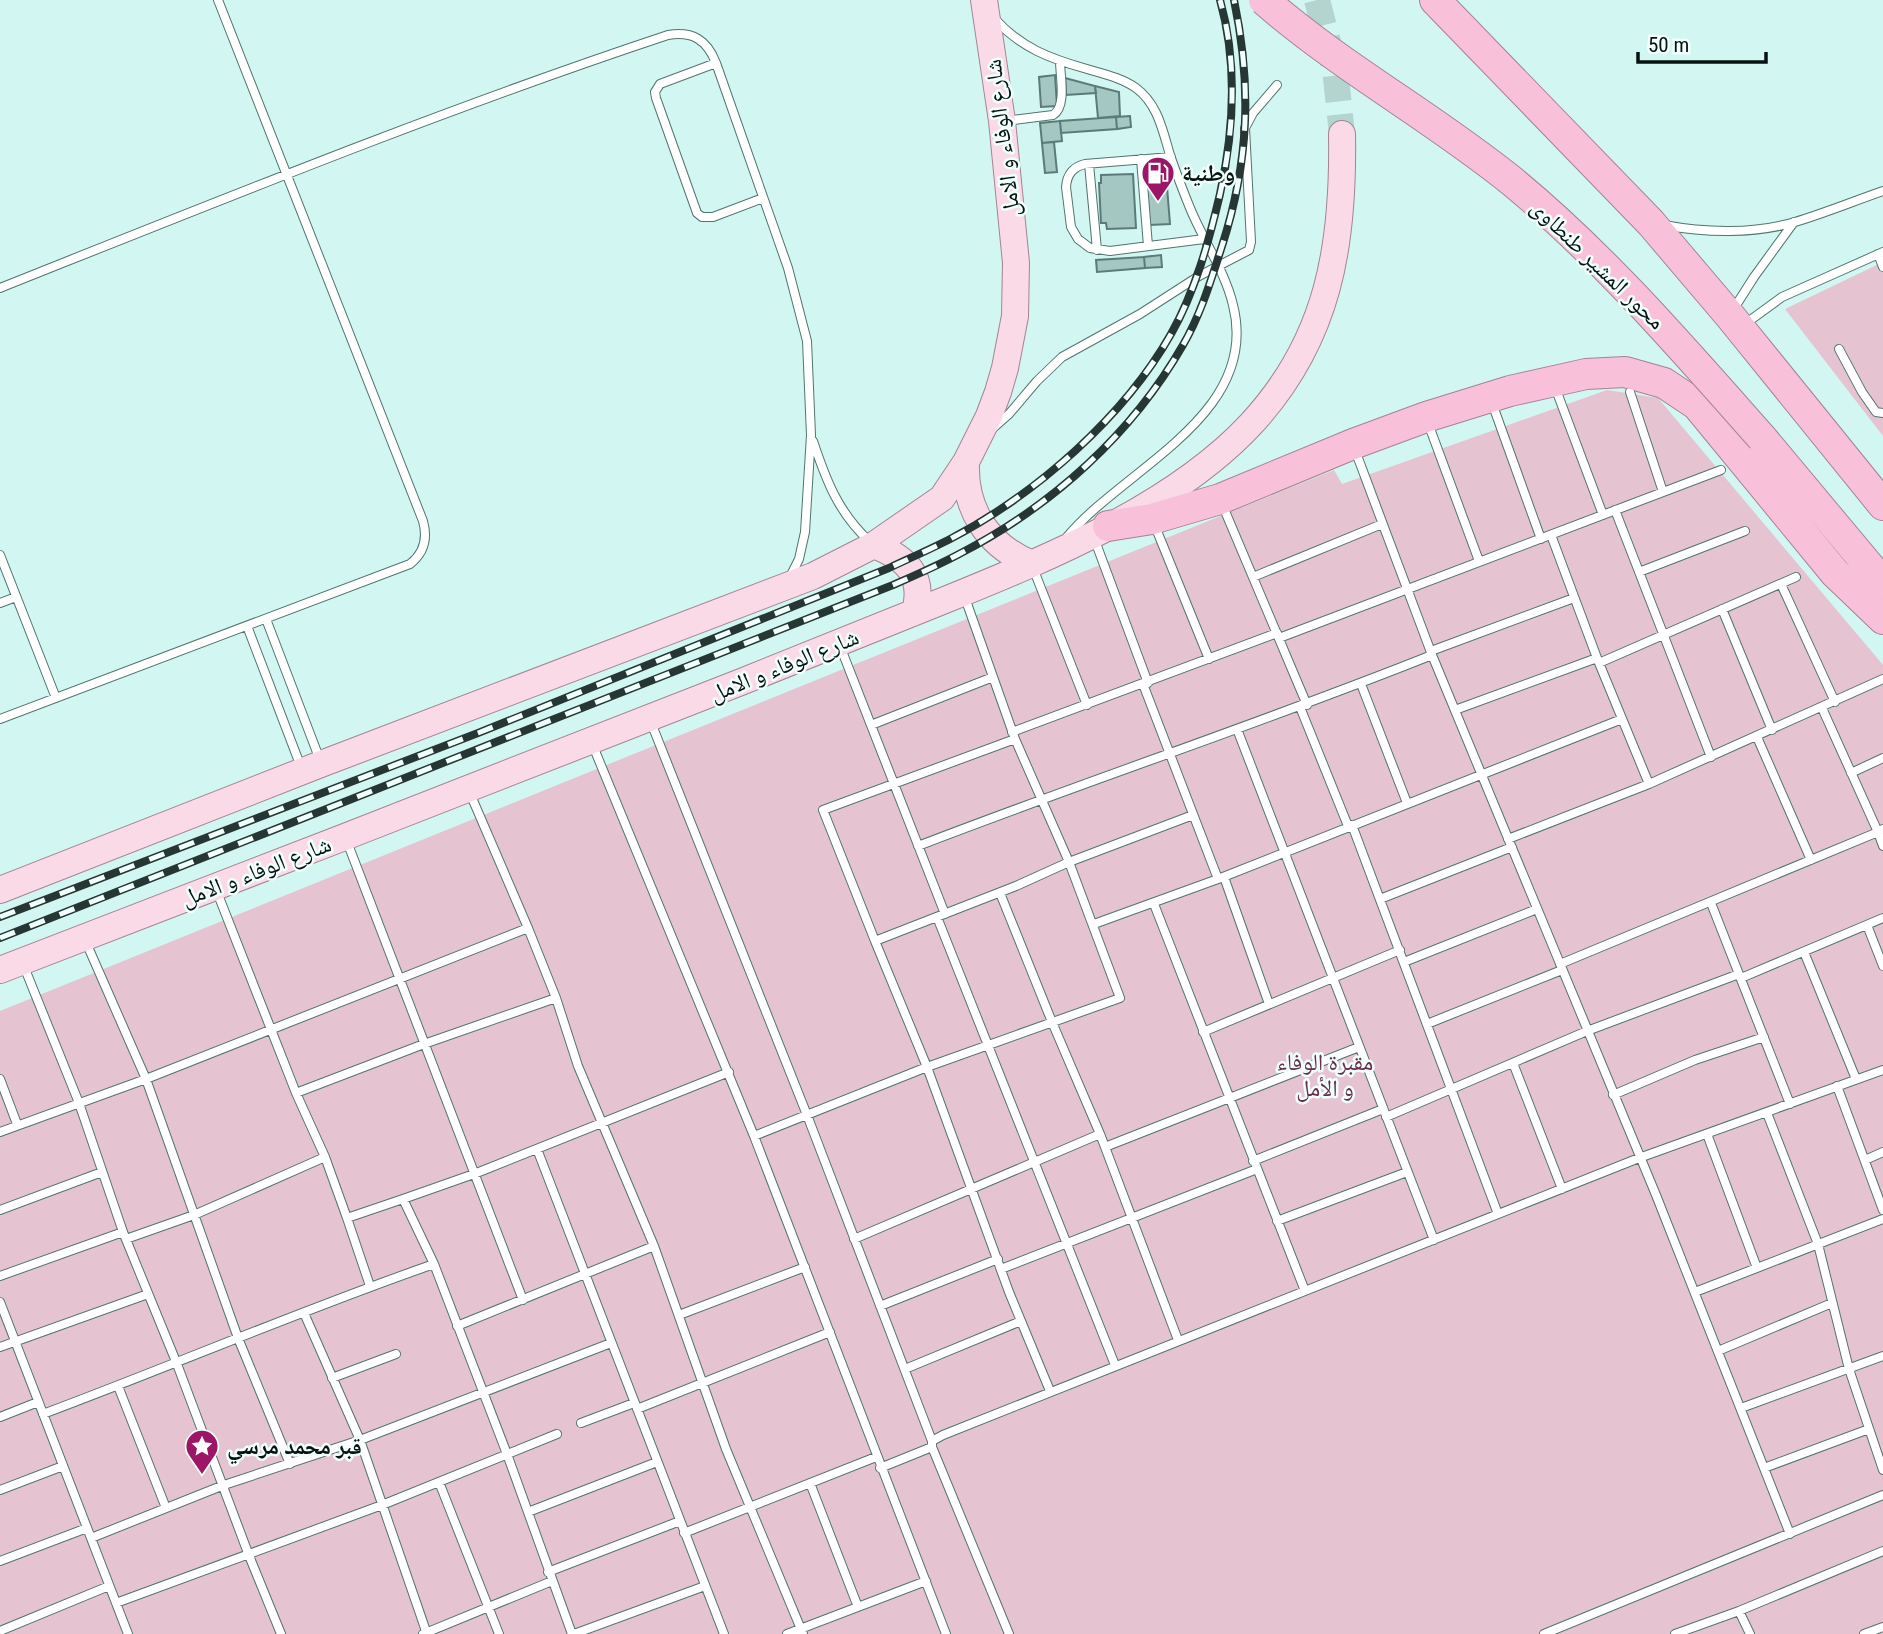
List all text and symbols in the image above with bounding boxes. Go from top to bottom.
scale bar [1638,21,1766,65]
text: 50 m [1648,33,1689,57]
street label: شارع الوفاء و الامل [979,58,1027,218]
fuel station icon: وطنية [1139,154,1177,203]
place label: وطنية [1182,160,1235,187]
street label: محور المشير طنطاوى [1525,194,1670,335]
street label: شارع الوفاء و الامل [706,623,863,709]
street label: شارع الوفاء و الامل [177,830,335,913]
park label: مقبرة الوفاء و الأمل [1277,1049,1373,1102]
place icon: قبر محمد مرسي [183,1427,221,1476]
place label: قبر محمد مرسي [227,1433,362,1465]

